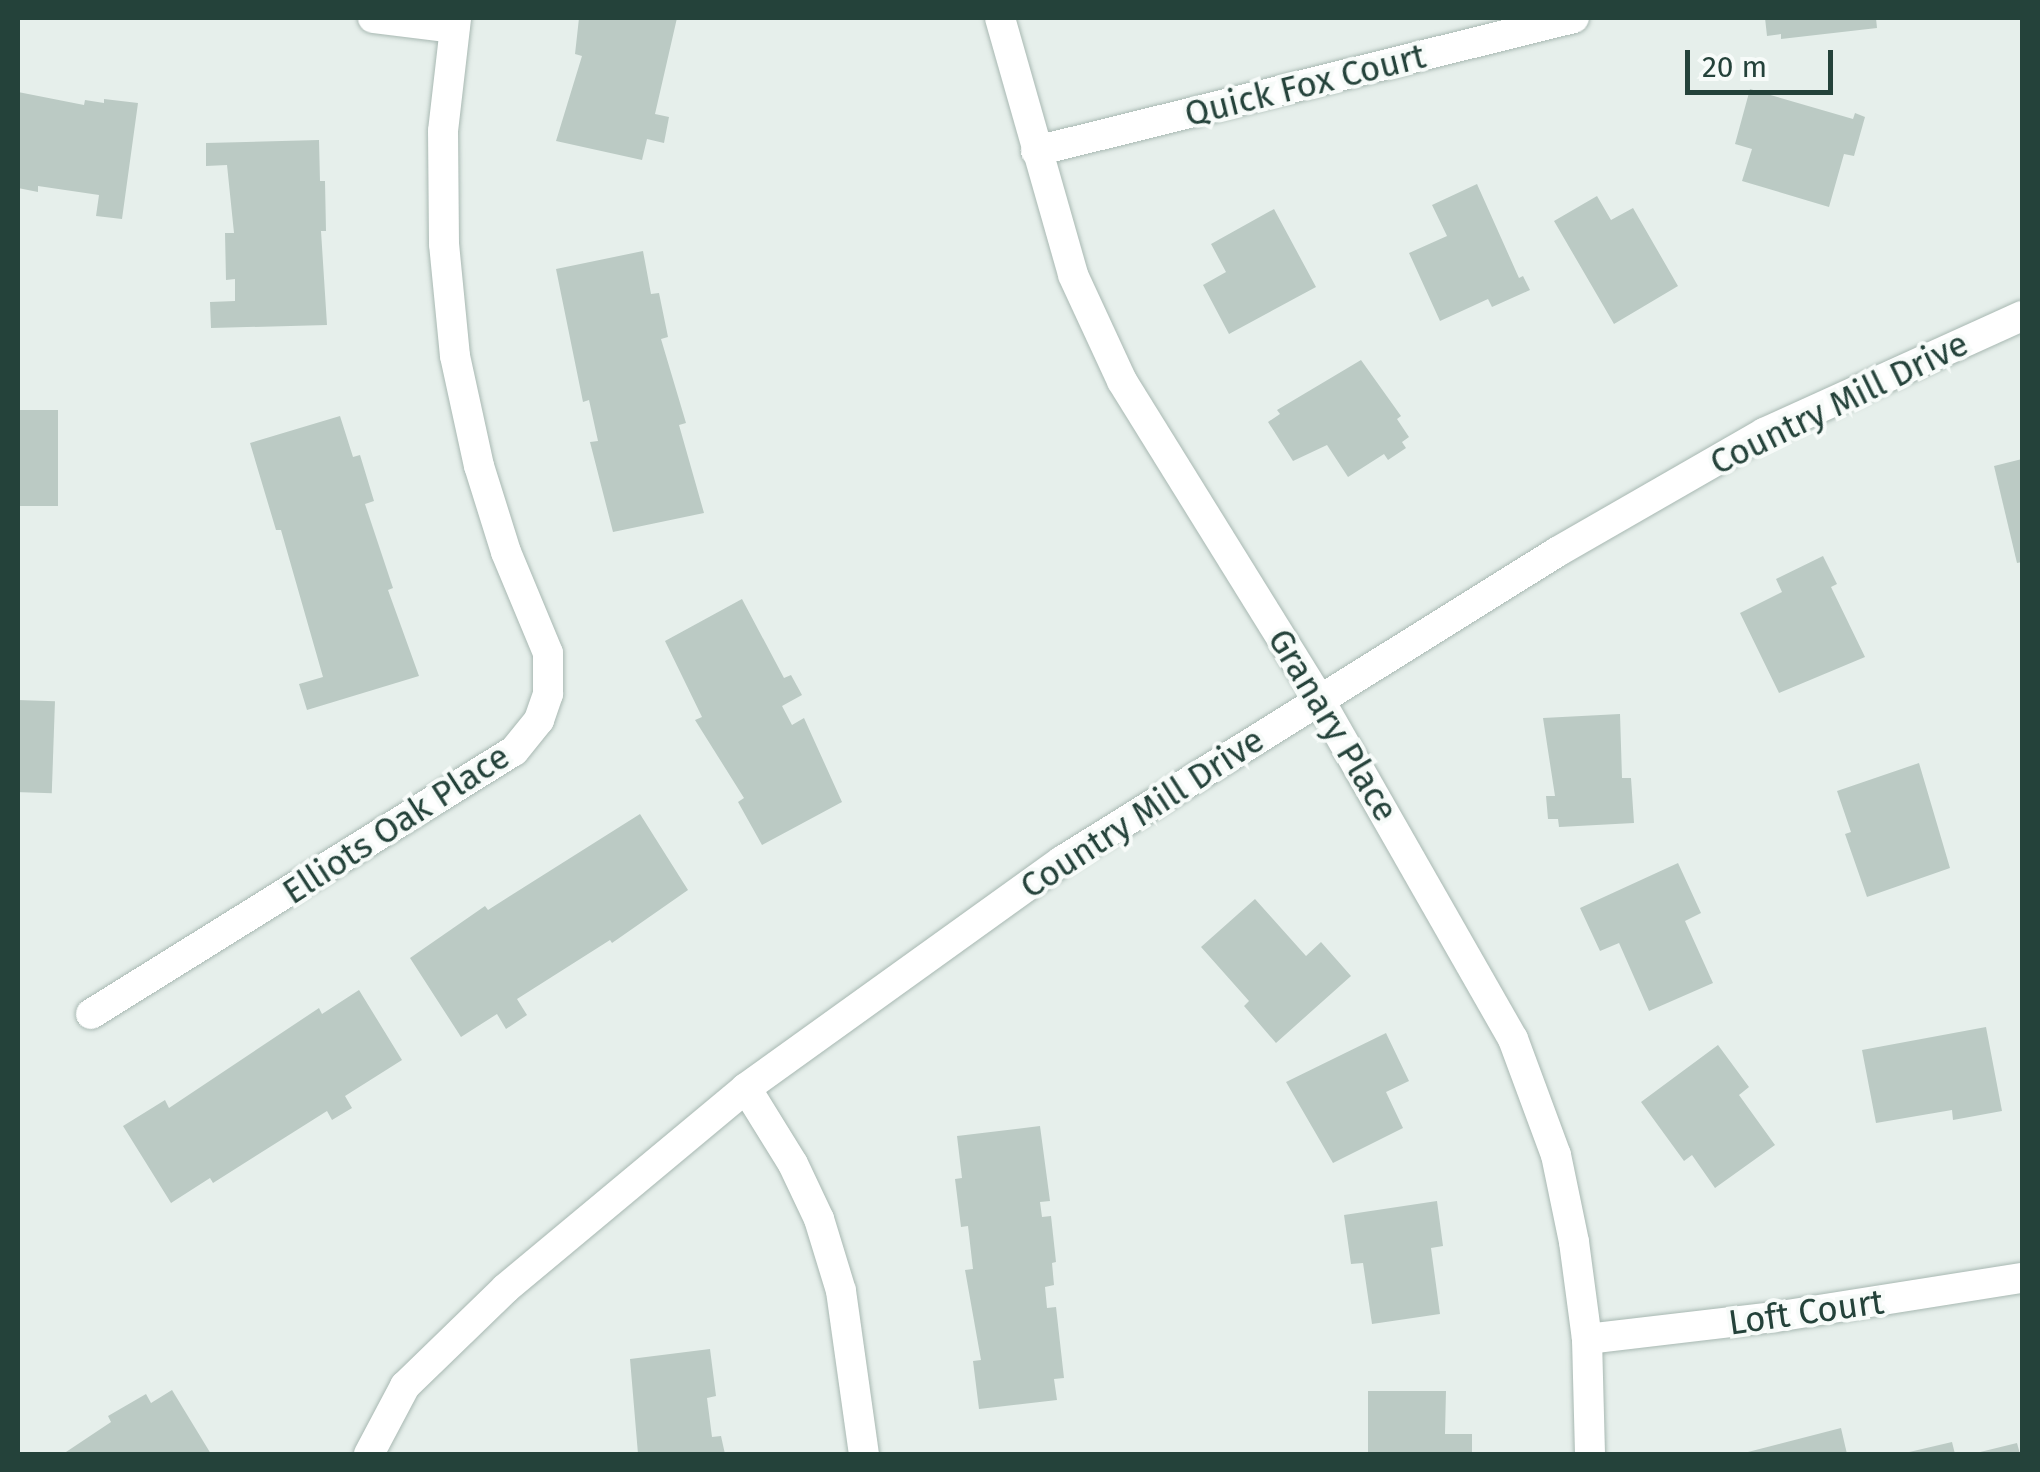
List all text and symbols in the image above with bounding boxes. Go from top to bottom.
scale bar [1690,30,1838,92]
street label: Quick Fox Court [1180,35,1430,135]
text: 20 m [1702,49,1767,85]
street label: Country Mill Drive [1703,322,1975,484]
street label: Granary Place [1259,621,1407,829]
street label: Country Mill Drive [1012,719,1272,907]
street label: Elliots Oak Place [275,735,517,913]
street label: Loft Court [1726,1280,1886,1344]

